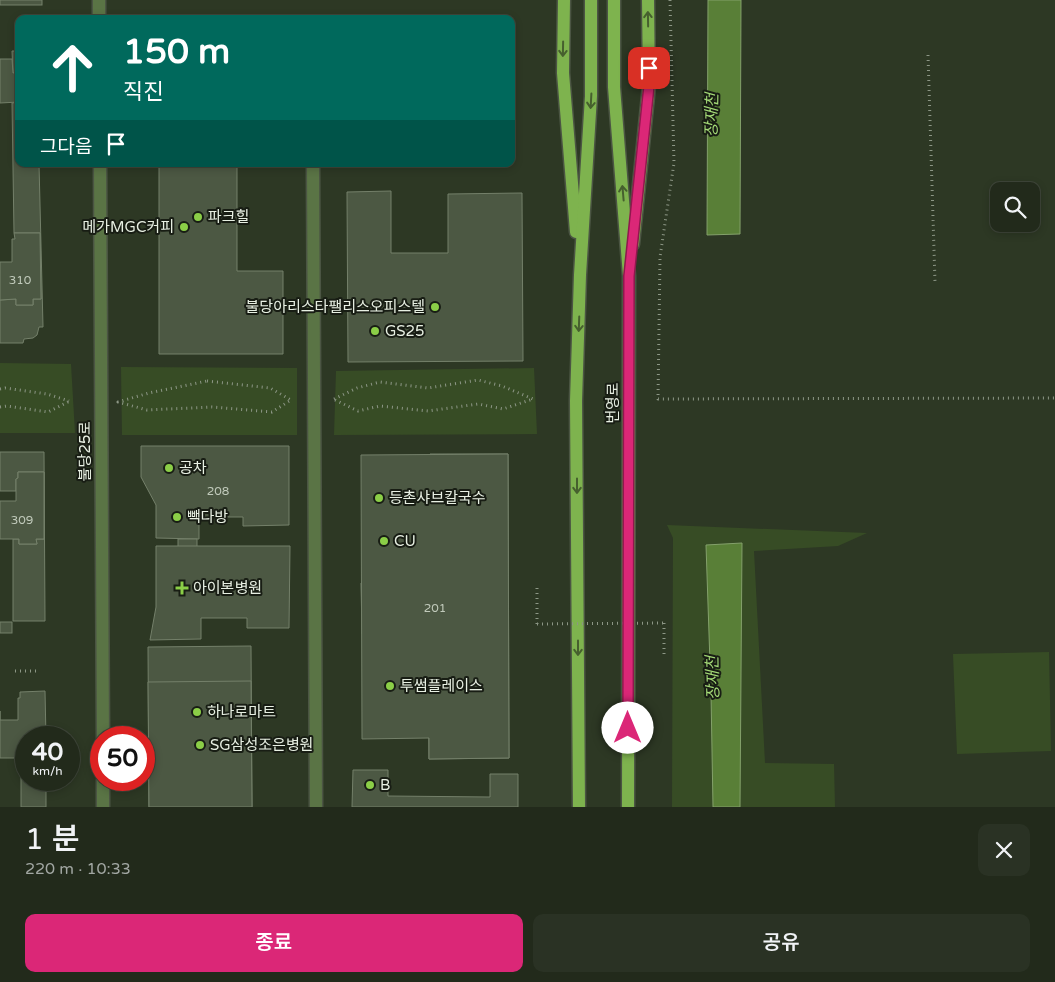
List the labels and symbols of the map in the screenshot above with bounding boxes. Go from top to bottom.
one-way arrow [643,11,653,27]
one-way arrow [558,40,568,56]
pin [628,47,670,89]
water label: 장재천 [702,90,722,137]
one-way arrow [586,93,595,109]
one-way arrow [618,185,627,201]
place label: 파크힐 [208,208,249,226]
marker: 파크힐 [192,211,204,223]
place label: 메가MGC커피 [83,218,174,236]
marker: 메가MGC커피 [178,221,190,233]
house number: 310 [9,273,32,287]
place label: 불당아리스타팰리스오피스텔 [246,298,425,316]
marker: 불당아리스타팰리스오피스텔 [429,301,441,313]
one-way arrow [574,315,583,331]
place label: GS25 [385,322,424,340]
marker: GS25 [369,325,381,337]
street label: 번영로 [604,382,622,424]
street label: 불당25로 [76,421,94,481]
place label: 공차 [179,459,207,477]
marker: 공차 [163,462,175,474]
one-way arrow [572,478,582,494]
house number: 208 [207,484,229,498]
place label: 등촌샤브칼국수 [389,489,486,507]
marker: 등촌샤브칼국수 [373,492,385,504]
place label: 빽다방 [187,508,229,526]
marker: 빽다방 [171,511,183,523]
house number: 309 [11,513,33,527]
place label: CU [394,532,416,550]
marker: CU [378,535,390,547]
place label: 아이본병원 [193,579,262,597]
marker: 아이본병원 [175,581,189,595]
house number: 201 [424,601,446,615]
one-way arrow [573,640,583,656]
water label: 장재천 [703,653,723,700]
place label: 투썸플레이스 [400,677,483,695]
marker: 투썸플레이스 [384,680,396,692]
position arrow [601,701,653,753]
place label: 하나로마트 [207,703,276,721]
marker: 하나로마트 [191,706,203,718]
speed limit sign: 50 [90,726,155,791]
place label: SG삼성조은병원 [210,736,313,754]
marker: SG삼성조은병원 [194,739,206,751]
place label: B [380,776,390,794]
marker: B [364,779,376,791]

